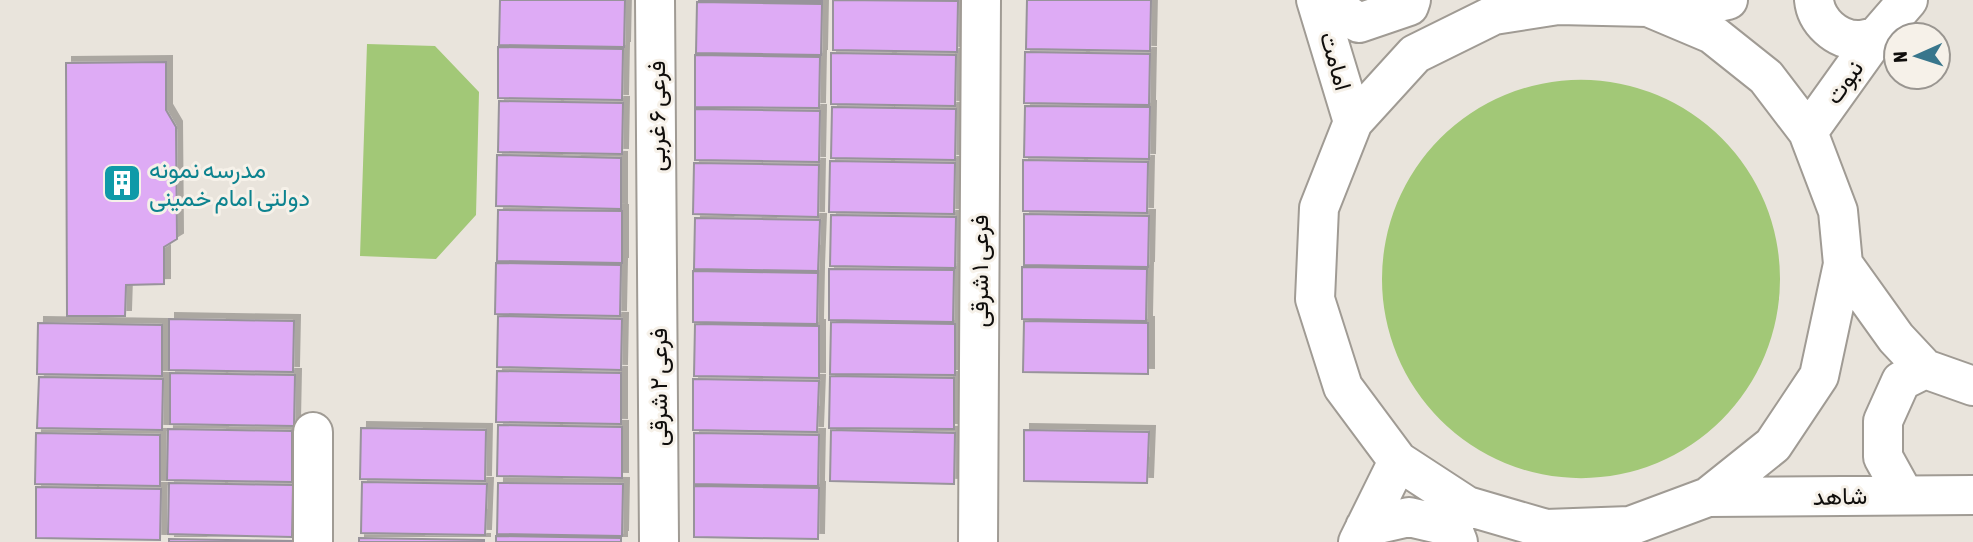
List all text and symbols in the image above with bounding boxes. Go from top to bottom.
north arrow [1882,21,1952,91]
street label: امامت [1315,29,1357,93]
text: N [1889,51,1911,63]
street label: نبوت [1820,55,1870,110]
street label: فرعی ۶ غربی [643,61,672,171]
place label: مدرسه نمونه دولتی امام خمینی [149,156,310,214]
building icon: مدرسه نمونه دولتی امام خمینی [101,162,143,204]
street label: فرعی ۱ شرقی [966,214,995,328]
street label: فرعی ۲ شرقی [645,328,674,446]
street label: شاهد [1812,482,1868,510]

